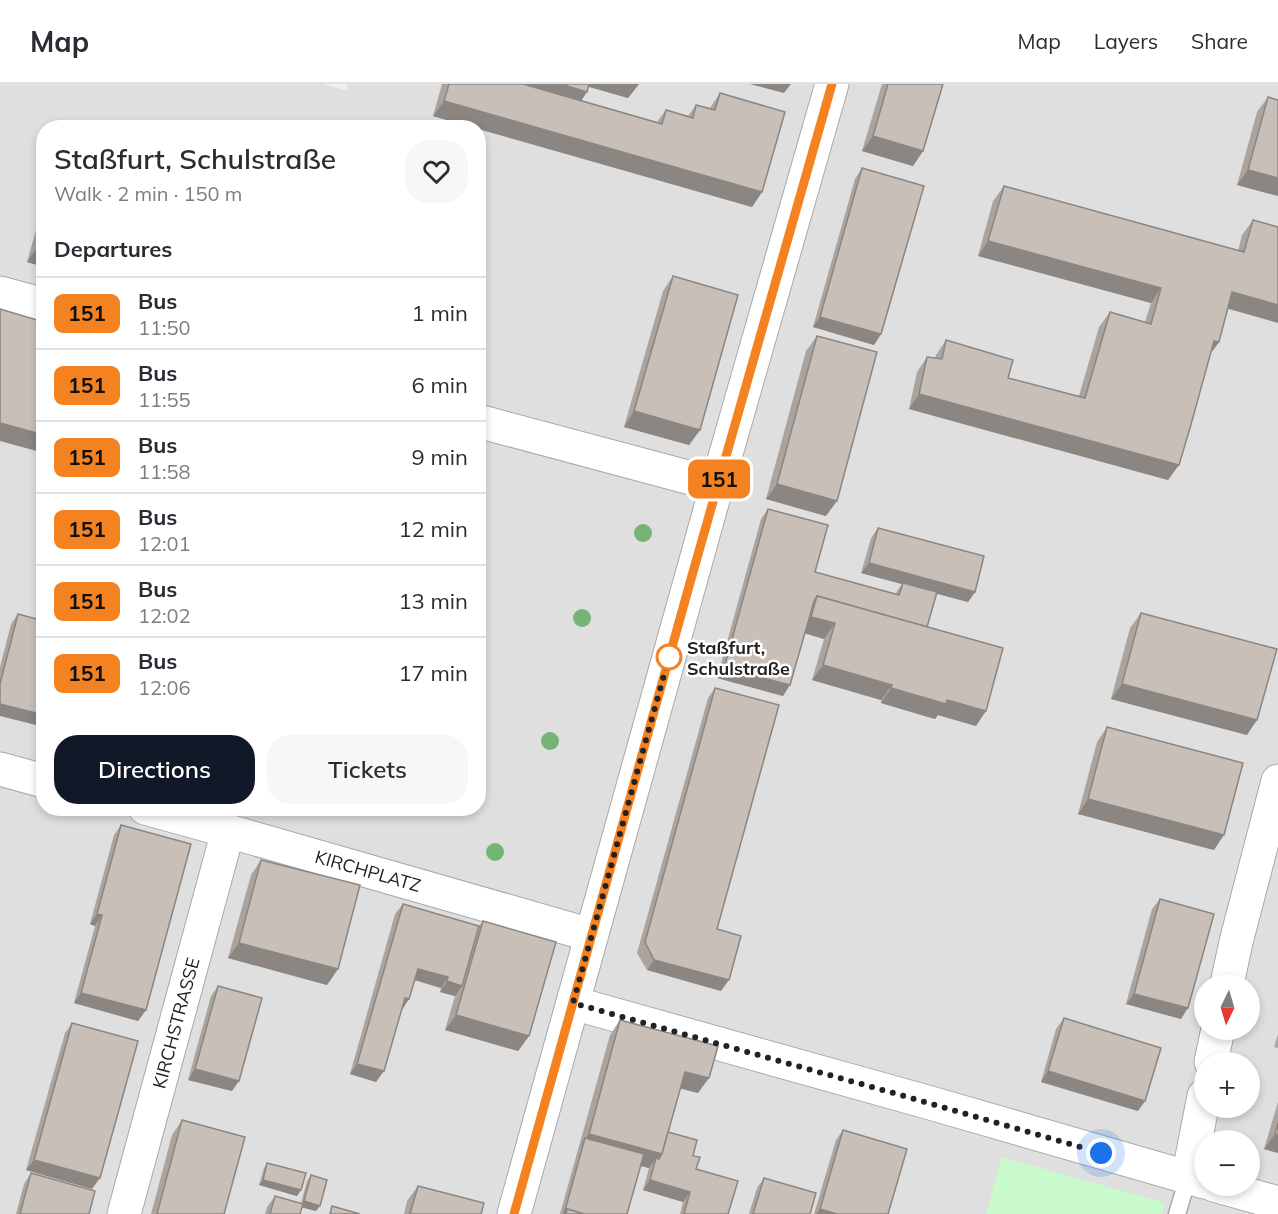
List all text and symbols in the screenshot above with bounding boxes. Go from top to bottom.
text: Map [30,24,89,59]
text: Map [1018,28,1061,54]
text: Layers [1094,28,1158,54]
text: Share [1191,28,1248,54]
button: heart [405,140,468,203]
text: Staßfurt, Schulstraße [54,141,336,176]
text: Walk · 2 min · 150 m [54,181,242,206]
text: Departures [54,235,172,263]
text: Bus [138,287,177,315]
text: 1 min [412,299,468,327]
text: 151 [68,300,106,326]
text: 11:50 [138,315,191,340]
text: Bus [138,359,177,387]
text: 6 min [412,371,468,399]
text: 151 [68,372,106,398]
text: 11:55 [138,387,191,412]
text: Bus [138,431,177,459]
text: 9 min [412,443,468,471]
text: 151 [68,444,106,470]
text: 11:58 [138,459,191,484]
line badge: 151 [684,460,754,498]
text: 151 [700,466,738,492]
text: Bus [138,503,177,531]
text: 12 min [398,515,468,543]
text: 151 [68,516,106,542]
text: 12:01 [138,531,191,556]
text: Bus [138,575,177,603]
text: 13 min [398,587,468,615]
text: 151 [68,588,106,614]
text: 12:02 [138,603,191,628]
place label: Staßfurt, Schulstraße [687,636,790,680]
marker: Staßfurt, Schulstraße [656,644,682,670]
text: Bus [138,647,177,675]
text: 17 min [398,659,468,687]
text: 151 [68,660,106,686]
text: 12:06 [138,675,191,700]
button: Directions [54,735,255,804]
button: Tickets [267,735,468,804]
street label: KIRCHPLATZ [312,845,424,897]
street label: KIRCHSTRASSE [147,955,205,1091]
north arrow [1194,974,1260,1040]
map controls [1194,974,1260,1196]
button: + [1194,1052,1260,1118]
button: − [1194,1130,1260,1196]
your location [1086,1138,1116,1168]

